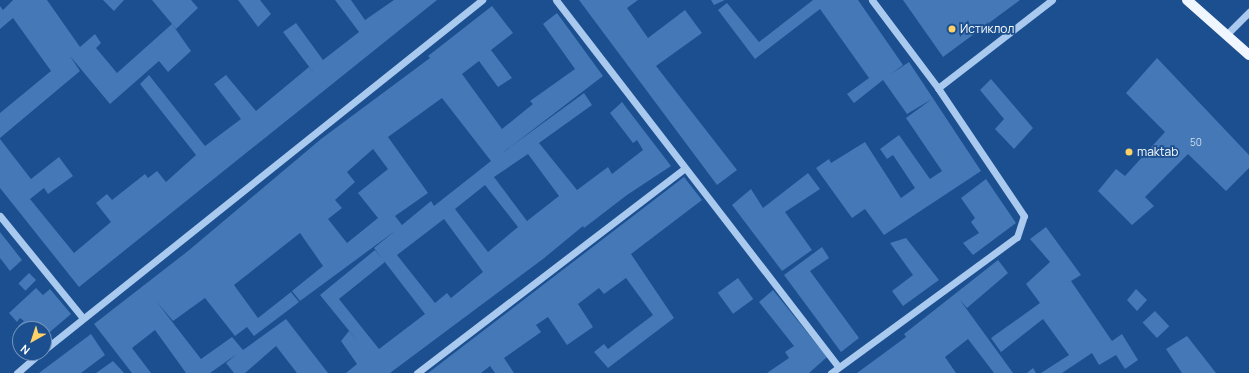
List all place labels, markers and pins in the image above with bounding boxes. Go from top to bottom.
place label: Истиклол [960,22,1014,36]
marker: Истиклол [947,24,957,34]
place label: maktab [1137,145,1178,159]
marker: maktab [1124,147,1134,157]

